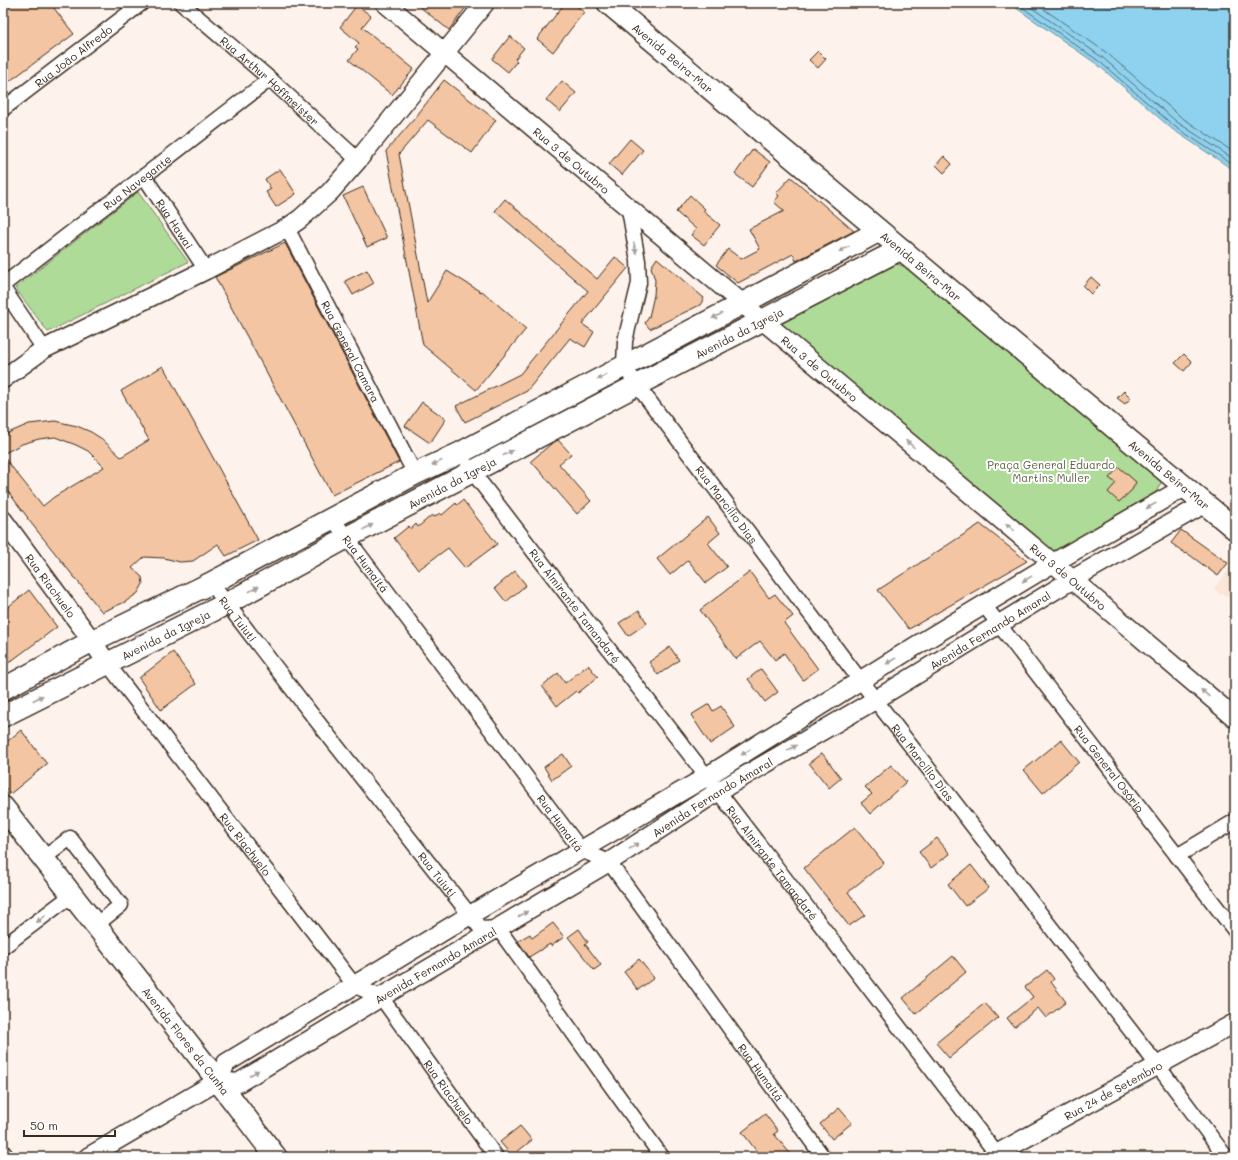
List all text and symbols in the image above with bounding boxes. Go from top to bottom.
street label: Avenida Beira-Mar [630,19,717,96]
street label: Rua João Alfredo [31,21,115,90]
street label: Rua Arthur Hoffmeister [217,33,323,128]
street label: Rua 3 de Outubro [530,124,613,197]
street label: Rua Navegante [100,151,174,213]
street label: Rua Hawai [153,196,197,251]
street label: Avenida Beira-Mar [878,228,965,304]
one-way arrow [633,241,639,254]
one-way arrow [839,246,850,253]
street label: Rua General Camara [318,298,384,405]
street label: Avenida da Igreja [692,303,786,361]
one-way arrow [711,313,723,320]
street label: Rua 3 de Outubro [778,332,862,405]
one-way arrow [596,374,608,381]
street label: Avenida Beira-Mar [1126,436,1213,512]
one-way arrow [905,440,916,449]
one-way arrow [502,450,513,456]
street label: Avenida da Igreja [405,453,499,512]
park label: Praça General Eduardo Martins Muller [987,457,1115,485]
one-way arrow [432,460,443,466]
street label: Rua Marcílio Dias [693,462,761,546]
one-way arrow [1145,503,1157,510]
one-way arrow [362,523,374,530]
one-way arrow [1005,523,1016,532]
street label: Rua Humaitá [340,532,393,595]
street label: Rua 3 de Outubro [1027,540,1110,613]
street label: Rua Almirante Tamandaré [526,545,624,666]
street label: Rua Riachuelo [23,550,80,621]
one-way arrow [1021,576,1033,583]
one-way arrow [248,585,260,592]
street label: Avenida Fernando Amaral [927,587,1053,673]
street label: Rua Tuiutí [216,593,261,644]
street label: Avenida da Igreja [119,606,213,663]
one-way arrow [885,657,897,664]
one-way arrow [1200,689,1211,698]
one-way arrow [32,695,44,701]
street label: Rua Marcílio Dias [889,720,958,804]
street label: Rua General Osório [1071,722,1148,815]
one-way arrow [786,745,798,752]
one-way arrow [741,748,751,756]
street label: Avenida Fernando Amaral [649,754,775,840]
street label: Rua Humaitá [534,791,587,855]
street label: Rua Almirante Tamandaré [724,802,822,923]
street label: Rua Riachuelo [217,809,275,879]
one-way arrow [629,842,639,850]
street label: Rua Tuiutí [415,849,460,900]
one-way arrow [517,910,529,917]
one-way arrow [35,914,46,923]
street label: Avenida Fernando Amaral [372,923,499,1007]
street label: Avenida Flores da Cunha [139,984,233,1098]
street label: Rua Humaitá [735,1040,788,1104]
street label: Rua Riachuelo [421,1057,477,1127]
street label: Rua 24 de Setembro [1061,1057,1165,1123]
one-way arrow [249,1069,259,1077]
scale bar [24,1112,115,1138]
text: 50 m [30,1117,58,1133]

